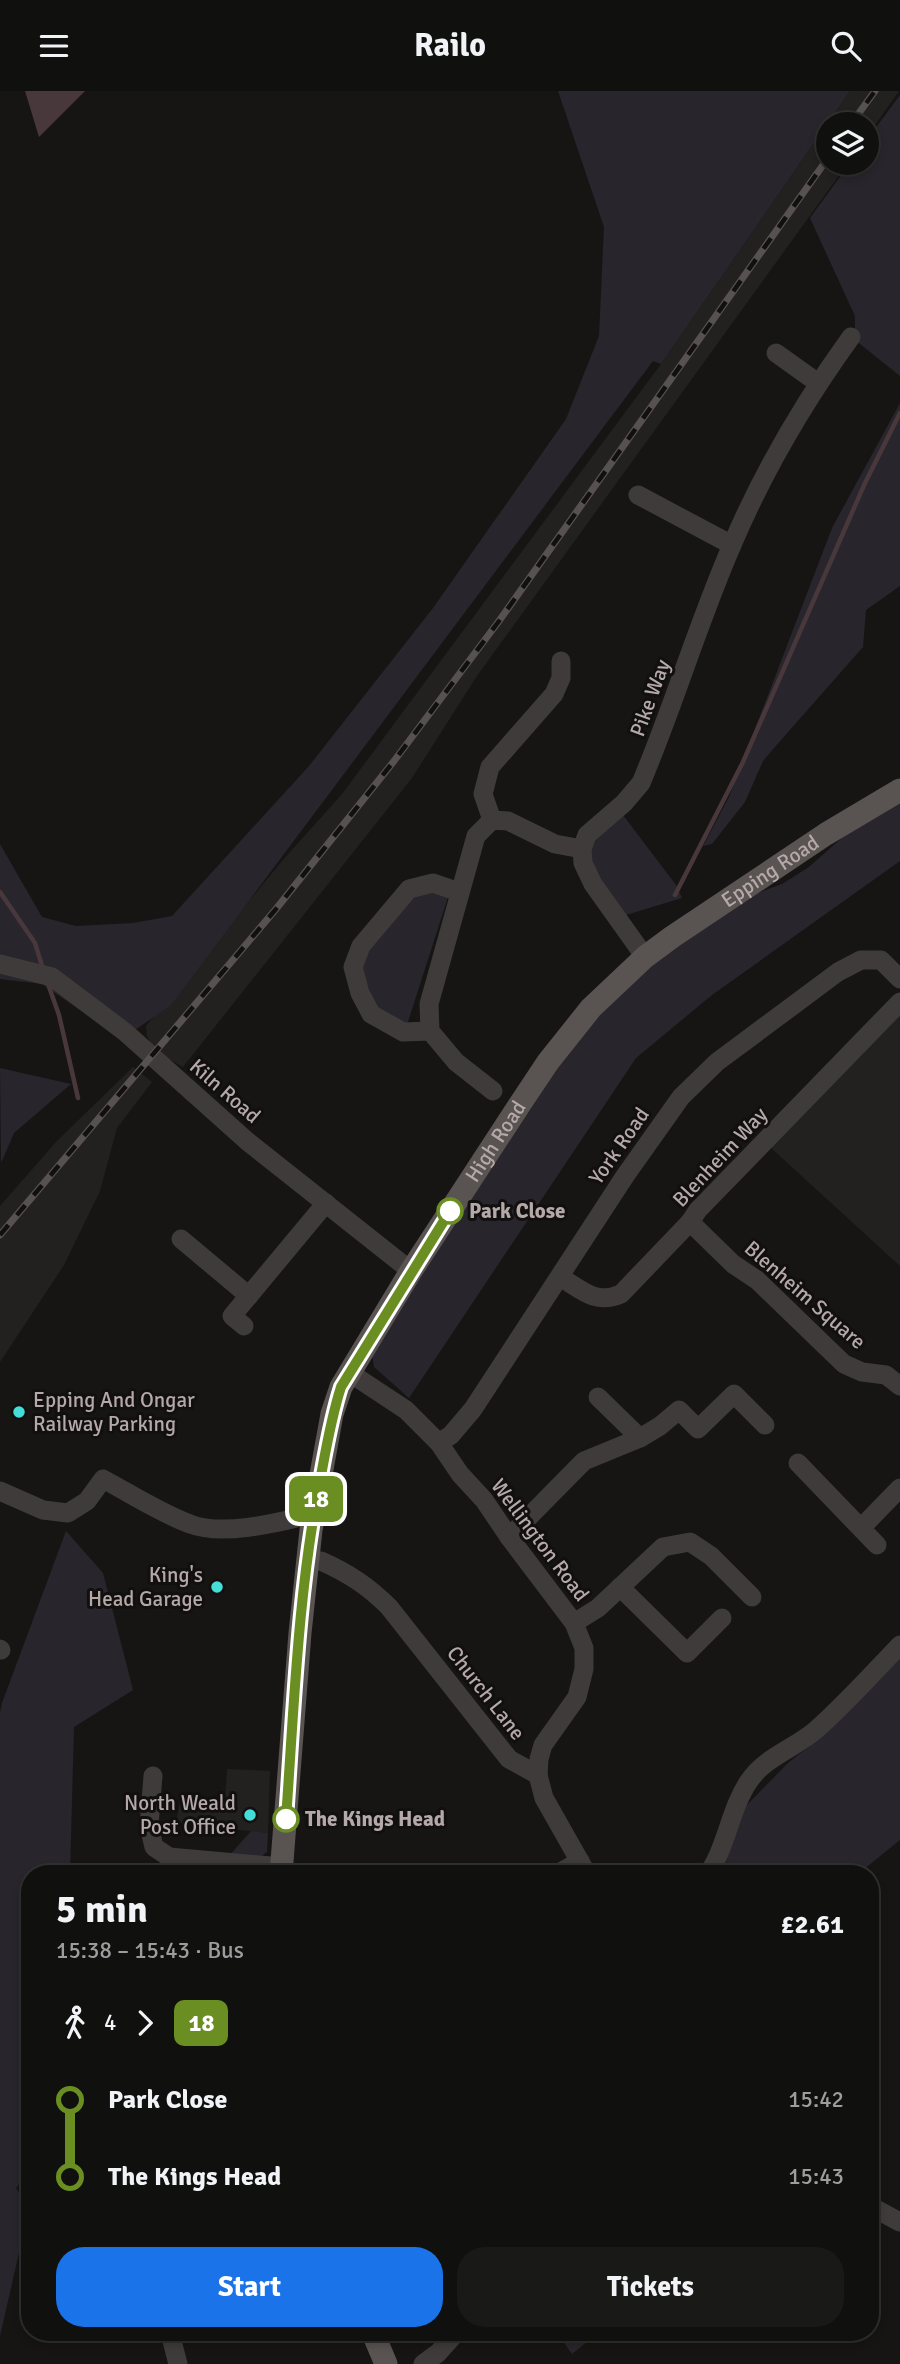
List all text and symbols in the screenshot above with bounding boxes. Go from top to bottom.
text: Railo [414,26,486,65]
icon: menu [35,27,73,65]
icon: search [827,27,865,65]
map controls [816,112,879,175]
button: layers [816,112,879,175]
street label: Pike Way [624,656,676,740]
street label: Epping Road [716,829,824,913]
street label: Kiln Road [184,1053,266,1129]
street label: High Road [460,1096,532,1187]
street label: York Road [583,1102,655,1190]
street label: Blenheim Way [667,1102,773,1212]
marker: Park Close [437,1198,463,1224]
place label: Park Close [469,1198,566,1224]
street label: Blenheim Square [739,1235,871,1355]
place label: Epping And Ongar Railway Parking [33,1387,195,1437]
marker: Epping And Ongar Railway Parking [11,1404,27,1420]
street label: Wellington Road [485,1474,595,1606]
line badge: 18 [284,1476,348,1522]
text: 18 [303,1484,329,1514]
place label: King's Head Garage [88,1562,203,1612]
marker: King's Head Garage [209,1579,225,1595]
street label: Church Lane [441,1641,531,1745]
place label: North Weald Post Office [124,1790,236,1840]
marker: The Kings Head [273,1806,299,1832]
place label: The Kings Head [305,1806,445,1832]
marker: North Weald Post Office [242,1807,258,1823]
text: 5 min [56,1886,148,1933]
text: £2.61 [780,1909,844,1941]
text: 15:38 – 15:43 · Bus [56,1936,244,1965]
icon: walk [56,2004,94,2042]
icon: forward [126,2004,164,2042]
text: 4 [104,2008,116,2037]
text: 18 [188,2008,214,2038]
text: Park Close [108,2084,227,2116]
text: 15:42 [788,2085,844,2114]
text: The Kings Head [108,2161,281,2193]
text: 15:43 [788,2162,844,2191]
button: Start [56,2247,443,2327]
button: Tickets [457,2247,844,2327]

